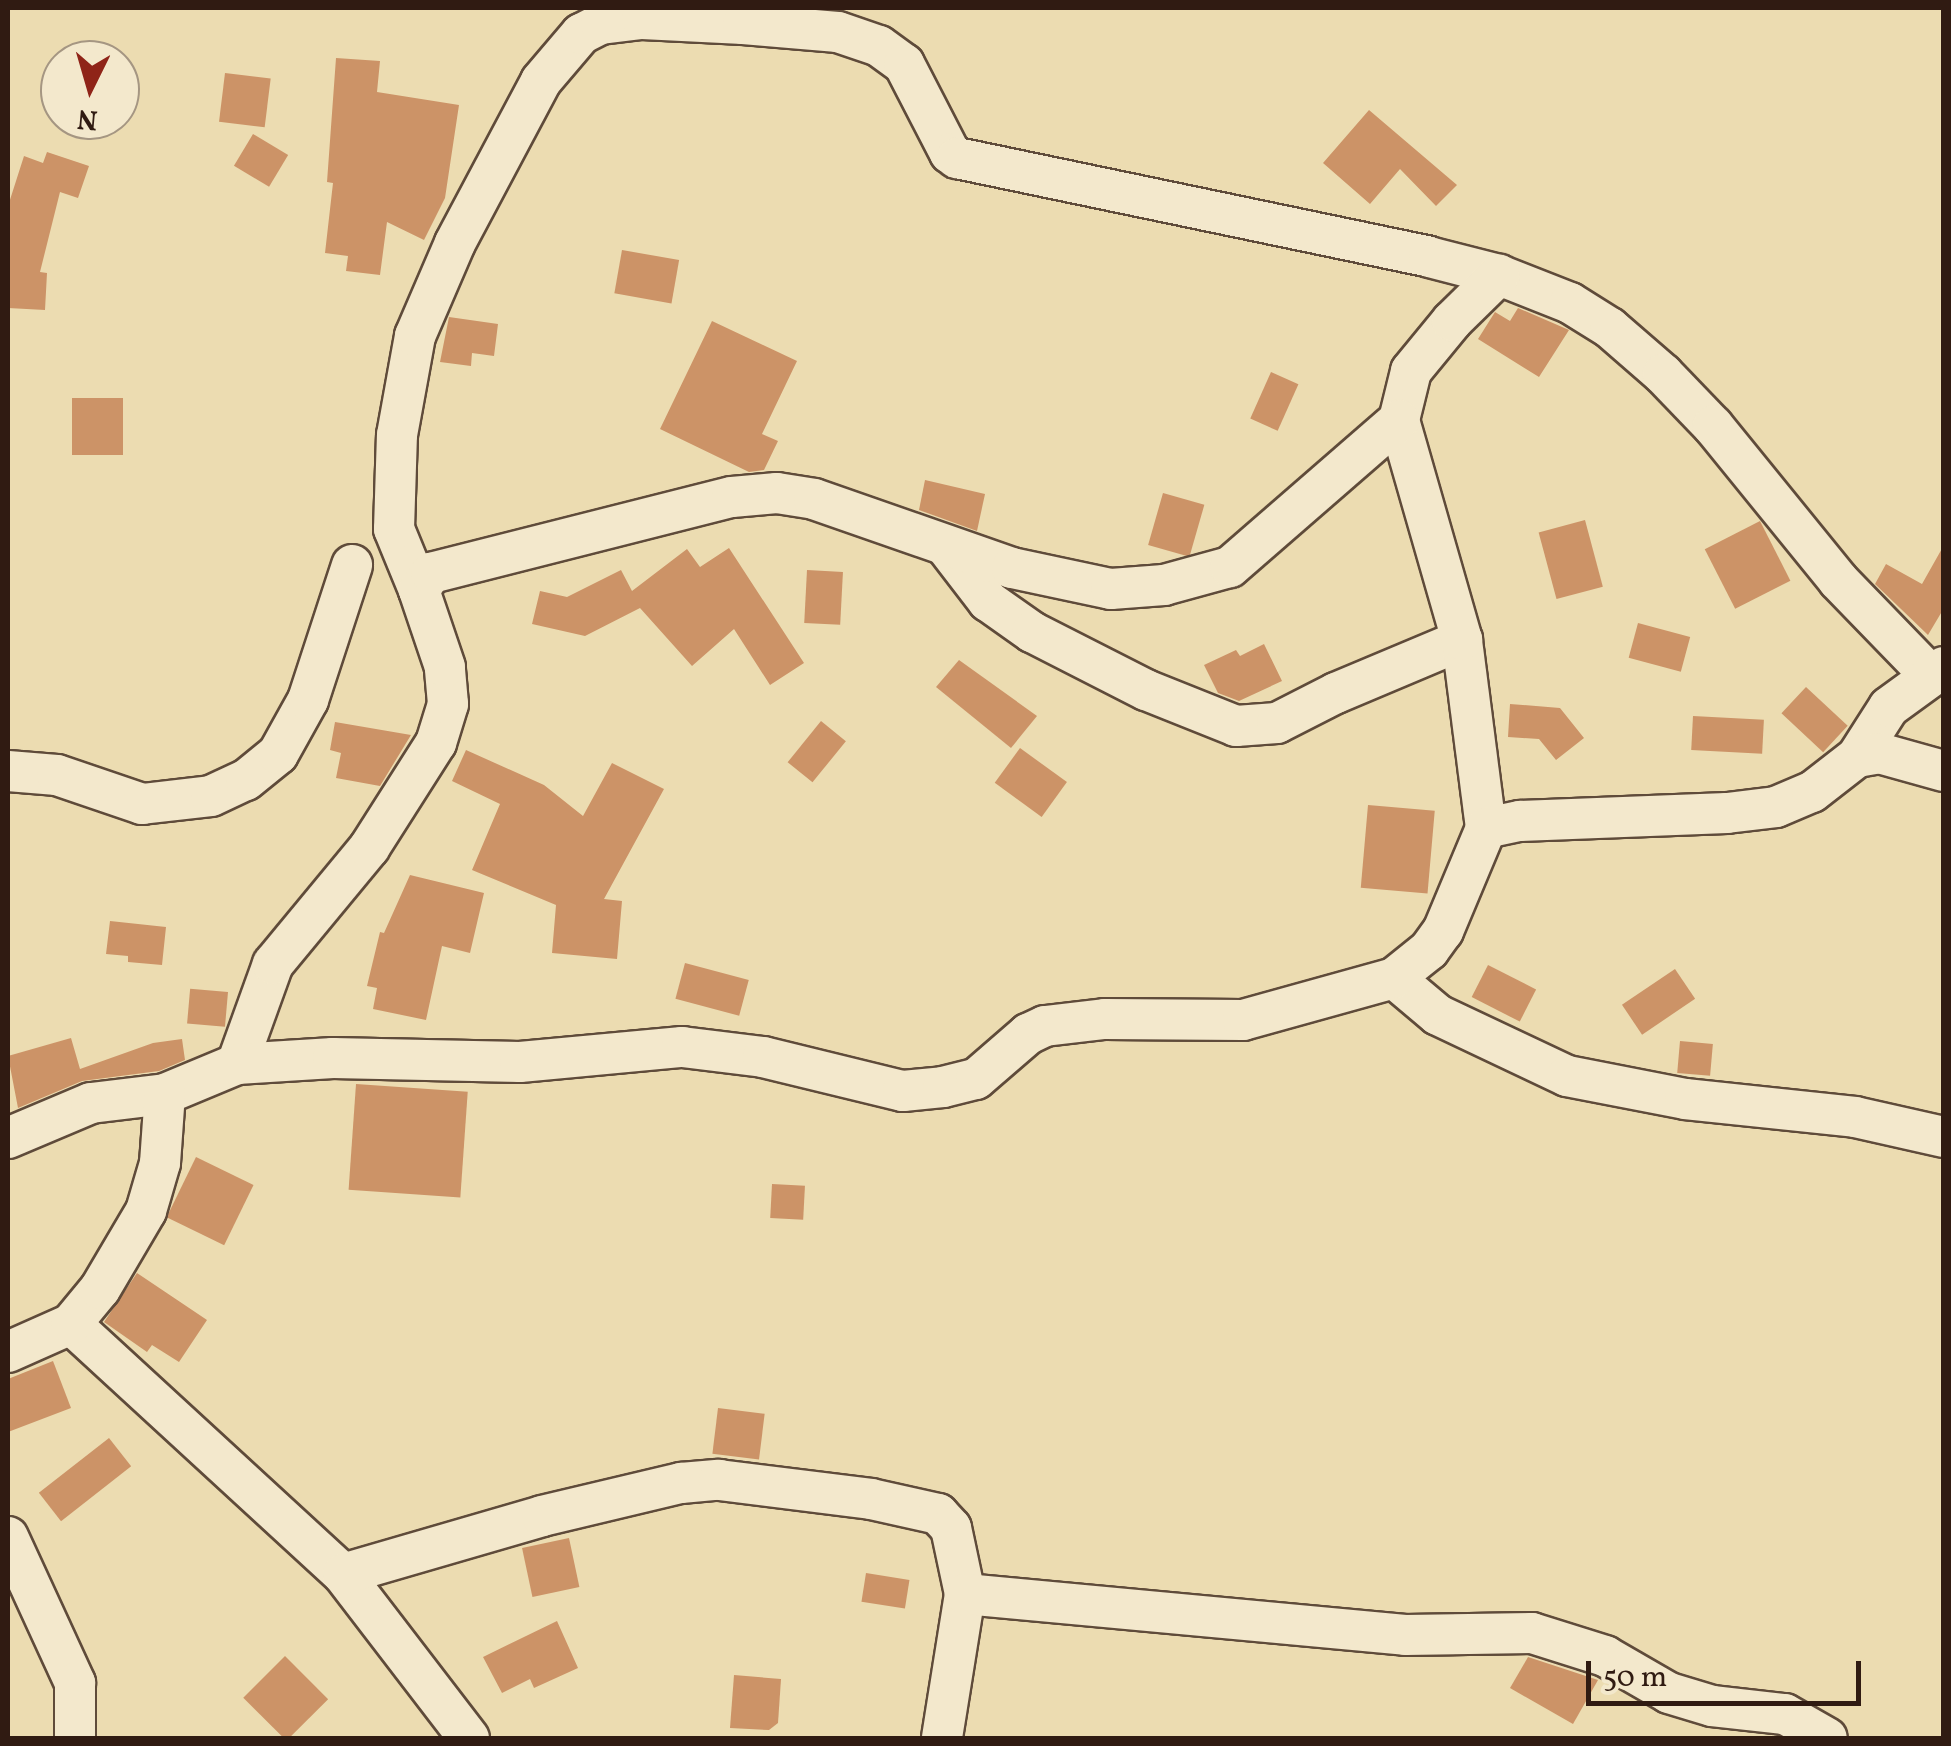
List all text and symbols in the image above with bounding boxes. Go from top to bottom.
north arrow [40,40,140,140]
text: N [76,98,99,139]
scale bar [1591,1641,1866,1703]
text: 50 m [1603,1657,1667,1699]

